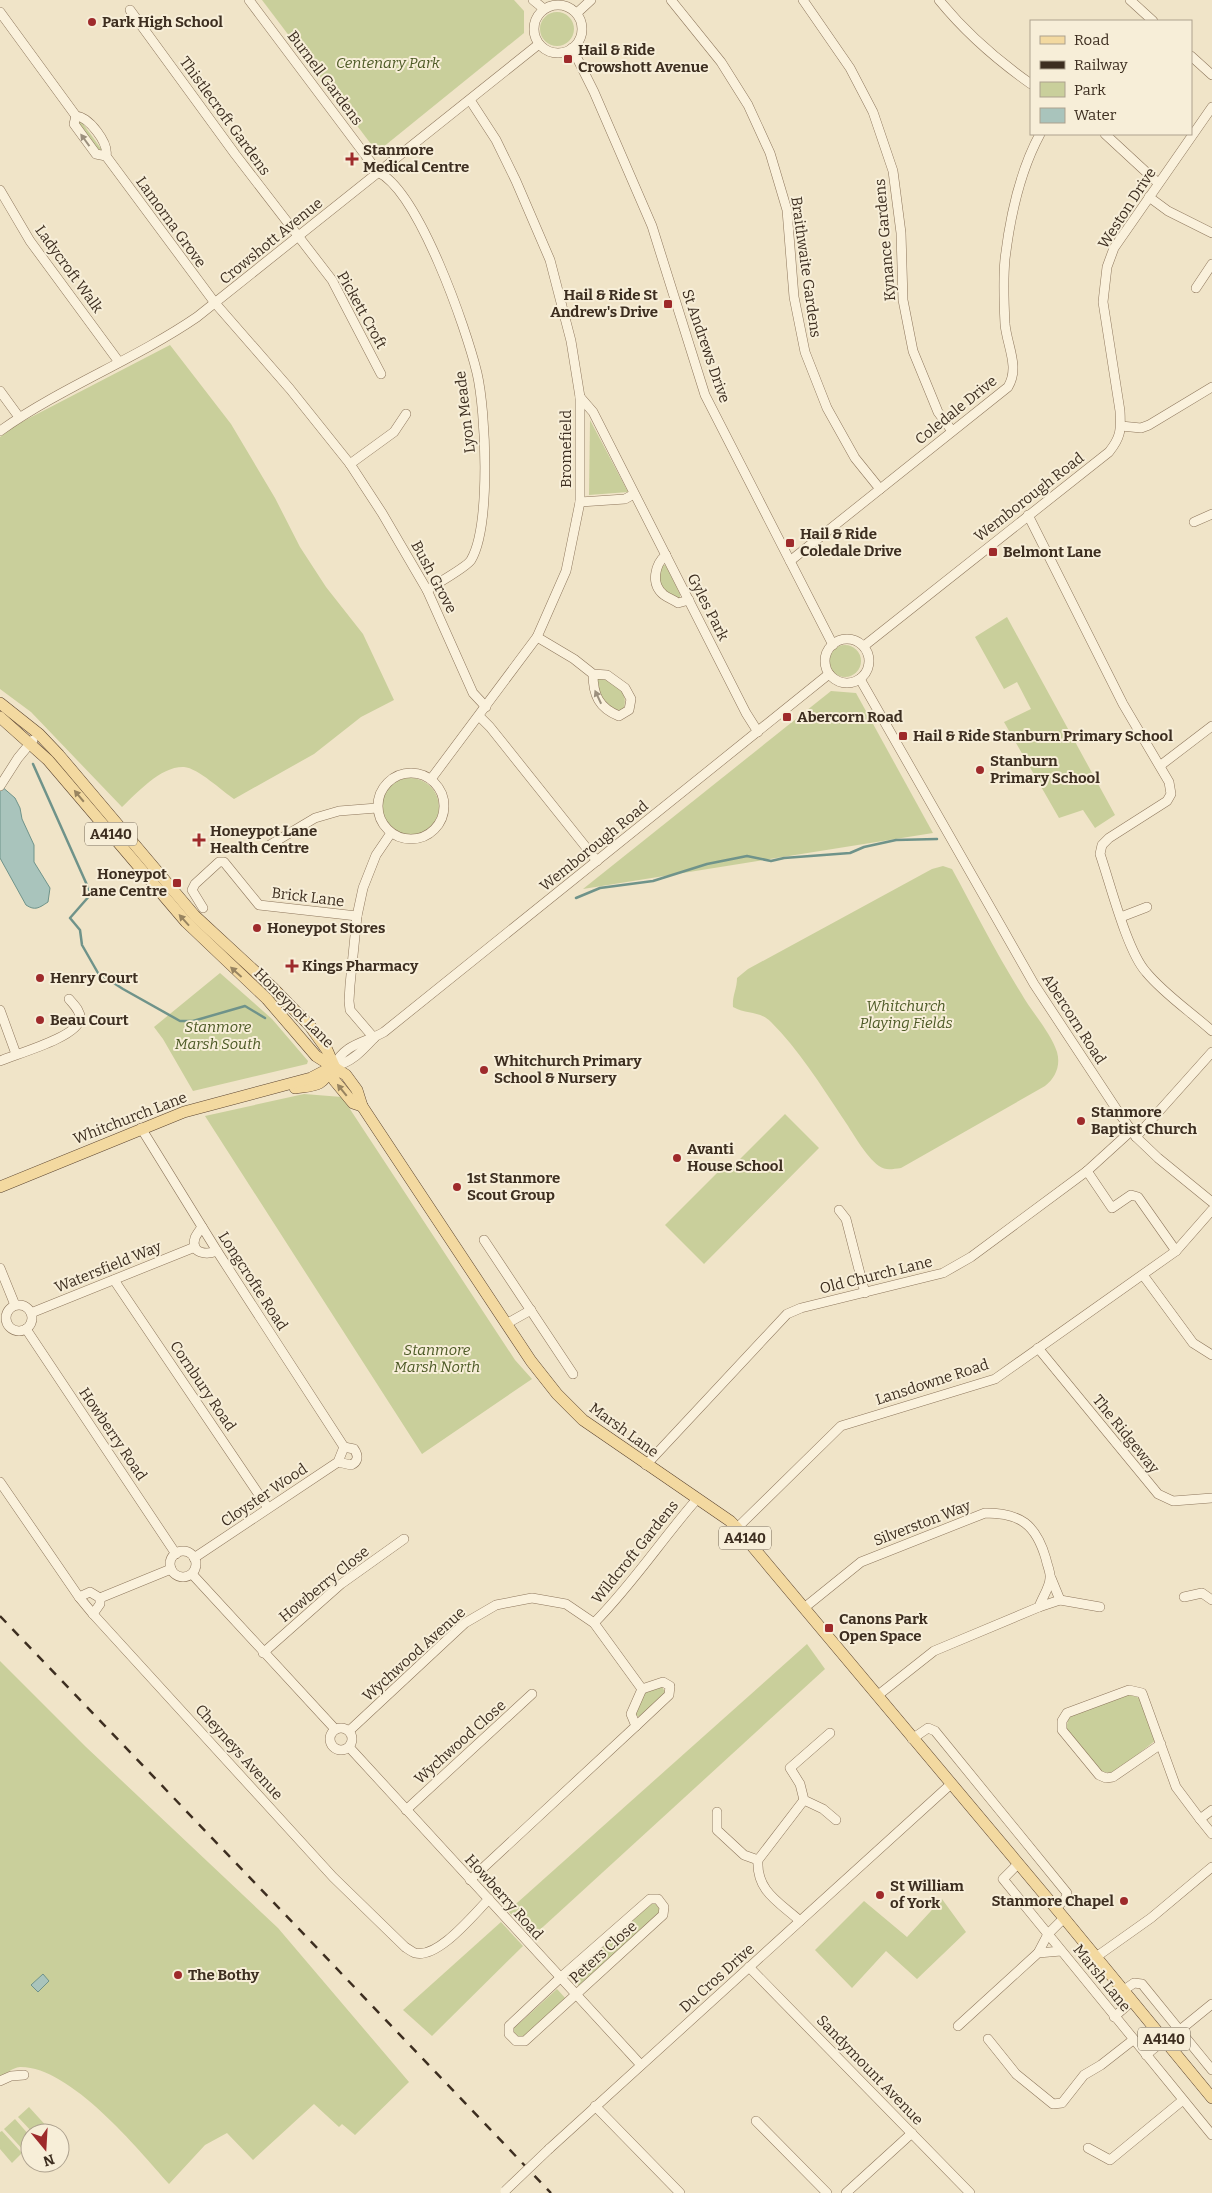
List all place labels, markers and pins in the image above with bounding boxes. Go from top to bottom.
place label: Park High School [102,13,223,31]
marker: Park High School [86,16,98,28]
place label: Hail & Ride Crowshott Avenue [578,41,708,76]
marker: Hail & Ride Crowshott Avenue [562,53,574,65]
place label: Stanmore Medical Centre [363,141,469,176]
marker: Stanmore Medical Centre [345,152,359,166]
place label: Hail & Ride St Andrew's Drive [550,286,658,321]
marker: Hail & Ride St Andrew's Drive [662,298,674,310]
place label: Hail & Ride Coledale Drive [800,525,902,560]
marker: Hail & Ride Coledale Drive [784,537,796,549]
place label: Belmont Lane [1003,543,1101,561]
marker: Belmont Lane [987,546,999,558]
place label: Abercorn Road [797,708,903,726]
marker: Abercorn Road [781,711,793,723]
place label: Hail & Ride Stanburn Primary School [913,727,1173,745]
marker: Hail & Ride Stanburn Primary School [897,730,909,742]
place label: Stanburn Primary School [990,752,1100,787]
marker: Stanburn Primary School [974,764,986,776]
place label: Honeypot Lane Health Centre [210,822,317,857]
marker: Honeypot Lane Health Centre [192,833,206,847]
place label: Honeypot Lane Centre [82,865,167,900]
marker: Honeypot Lane Centre [171,877,183,889]
place label: Honeypot Stores [267,919,385,937]
marker: Honeypot Stores [251,922,263,934]
place label: Kings Pharmacy [302,957,419,975]
marker: Kings Pharmacy [286,960,298,972]
place label: Henry Court [50,969,138,987]
marker: Henry Court [34,972,46,984]
place label: Beau Court [50,1011,129,1029]
marker: Beau Court [34,1014,46,1026]
place label: Whitchurch Primary School & Nursery [494,1052,642,1087]
marker: Whitchurch Primary School & Nursery [478,1064,490,1076]
place label: Stanmore Baptist Church [1091,1103,1197,1138]
marker: Stanmore Baptist Church [1075,1115,1087,1127]
place label: Avanti House School [687,1140,784,1175]
marker: Avanti House School [671,1152,683,1164]
place label: 1st Stanmore Scout Group [467,1169,560,1204]
marker: 1st Stanmore Scout Group [451,1181,463,1193]
place label: Canons Park Open Space [839,1610,928,1645]
marker: Canons Park Open Space [823,1622,835,1634]
place label: St William of York [890,1877,964,1912]
marker: St William of York [874,1889,886,1901]
place label: Stanmore Chapel [991,1892,1114,1910]
marker: Stanmore Chapel [1118,1895,1130,1907]
place label: The Bothy [188,1966,260,1984]
marker: The Bothy [172,1969,184,1981]

